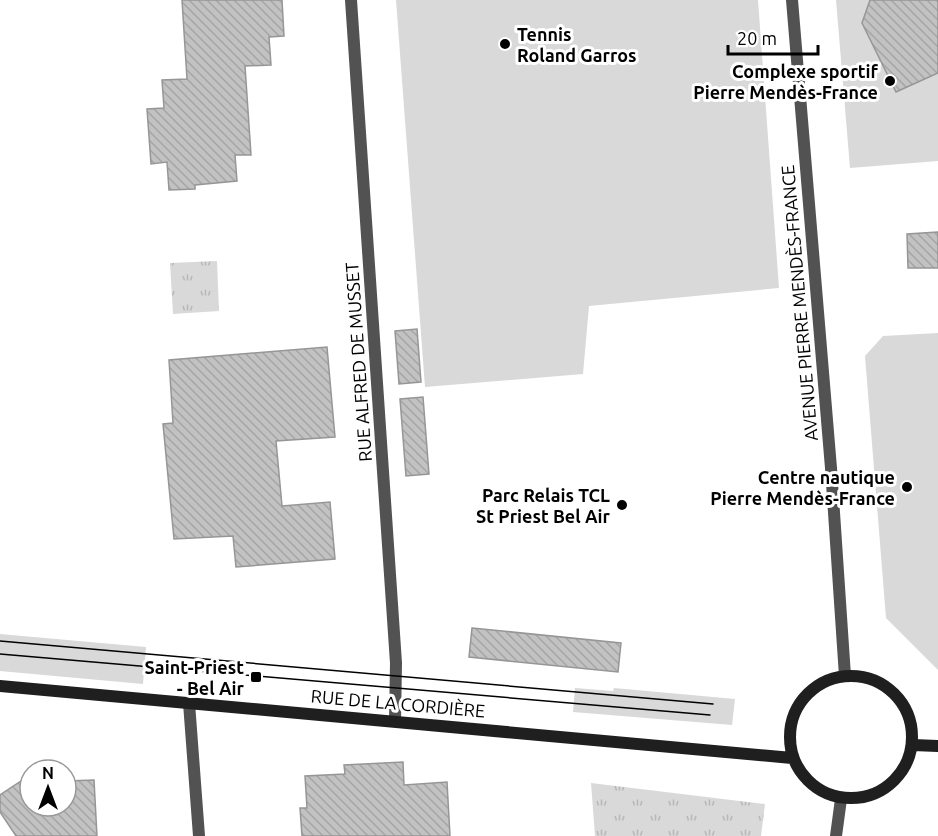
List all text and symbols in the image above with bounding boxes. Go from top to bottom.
scale bar [728,18,818,56]
place label: Tennis Roland Garros [517,24,637,65]
text: 20 m [737,28,777,48]
marker: Tennis Roland Garros [498,37,512,51]
place label: Complexe sportif Pierre Mendès-France [693,61,879,102]
marker: Complexe sportif Pierre Mendès-France [883,74,897,88]
street label: AVENUE PIERRE MENDÈS-FRANCE [776,164,821,442]
street label: RUE ALFRED DE MUSSET [341,262,375,462]
place label: Centre nautique Pierre Mendès-France [710,467,895,508]
marker: Centre nautique Pierre Mendès-France [900,480,914,494]
place label: Parc Relais TCL St Priest Bel Air [476,485,611,526]
marker: Parc Relais TCL St Priest Bel Air [615,498,629,512]
place label: Saint-Priest - Bel Air [144,657,245,698]
marker: Saint-Priest - Bel Air [249,670,263,684]
street label: RUE DE LA CORDIÈRE [310,684,486,721]
north arrow [18,758,78,818]
text: N [42,764,54,782]

